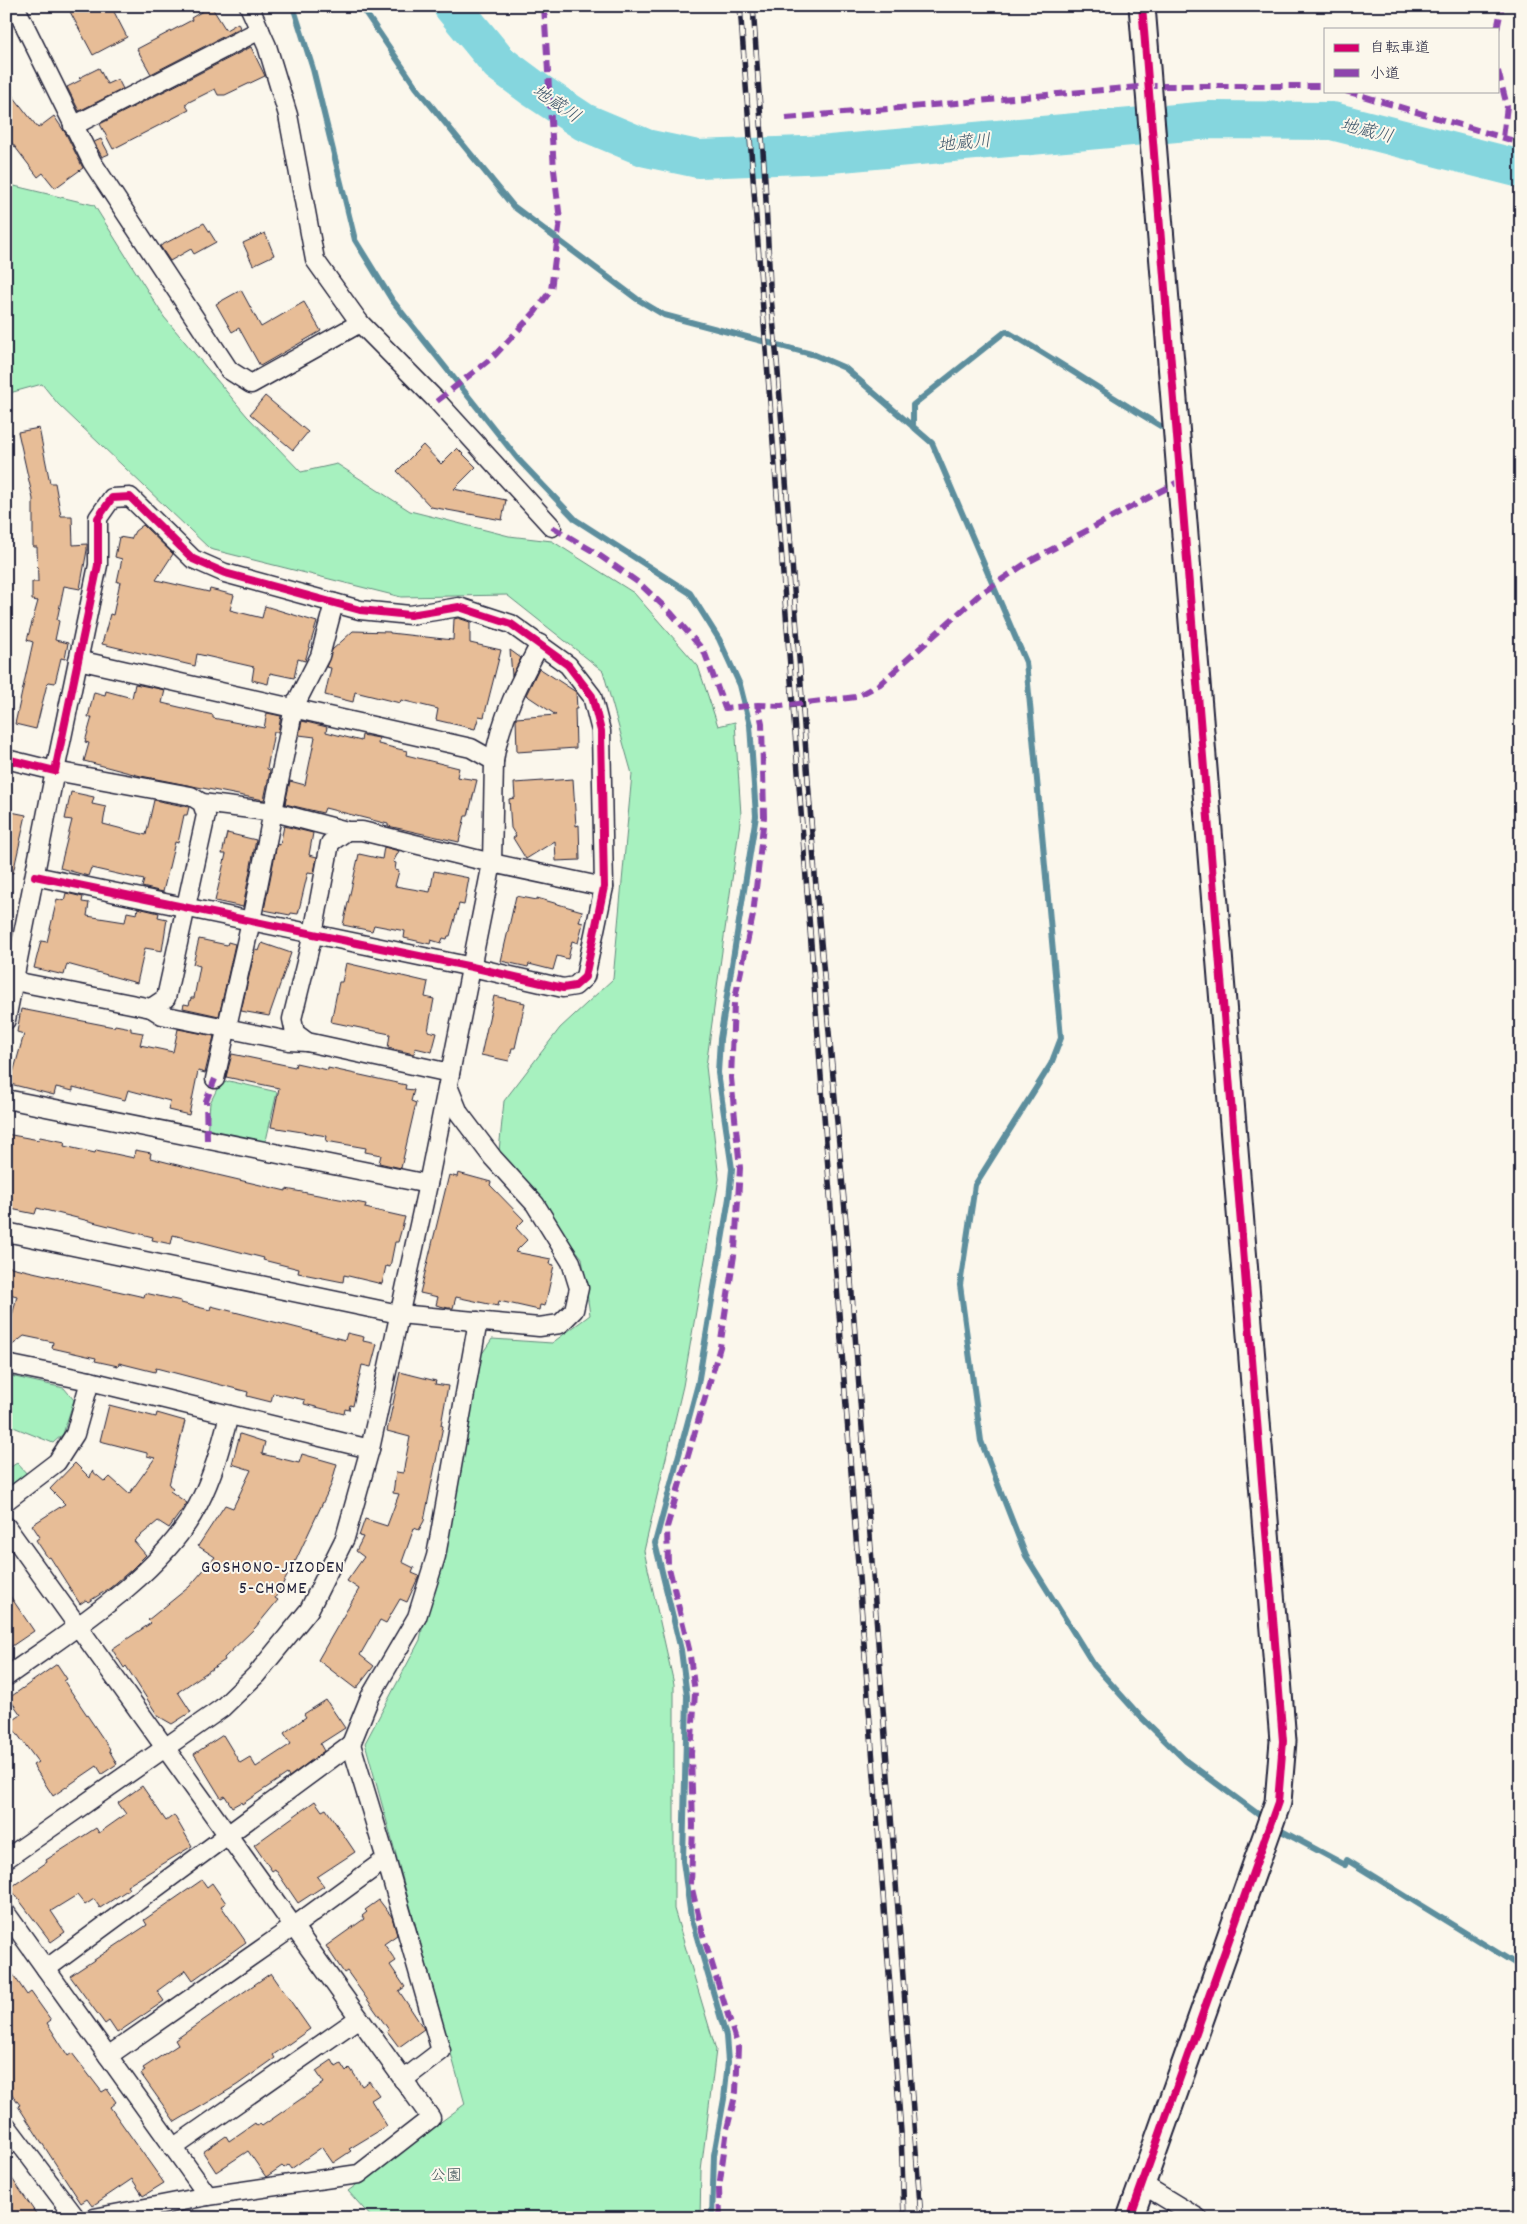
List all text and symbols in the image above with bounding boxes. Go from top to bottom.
legend [1324,28,1500,92]
text: 自転車道 [1370,38,1430,60]
text: 小道 [1370,64,1400,86]
water label: 地蔵川 [526,80,585,131]
water label: 地蔵川 [1337,114,1396,151]
water label: 地蔵川 [936,130,992,159]
district label: GOSHONO-JIZODEN 5-CHOME [201,1556,345,1602]
park label: 公園 [430,2165,462,2188]

